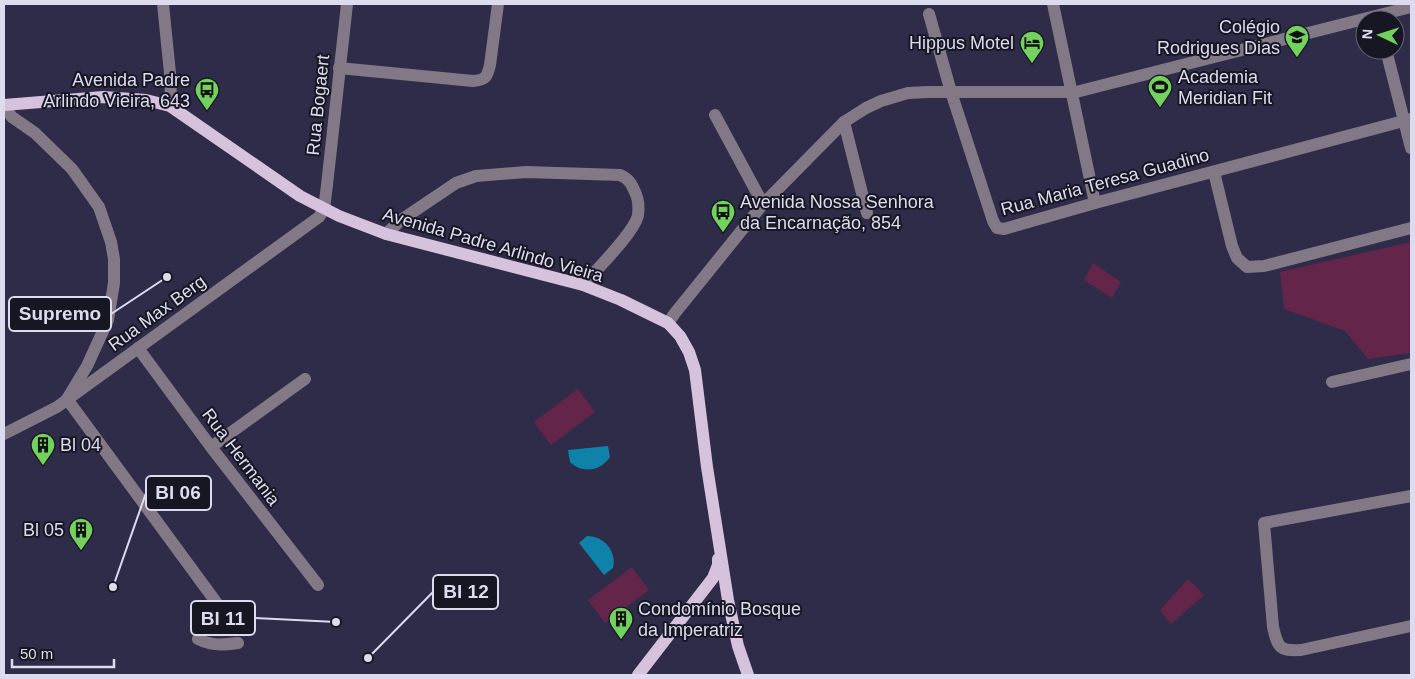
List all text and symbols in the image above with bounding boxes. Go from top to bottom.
north arrow [1355,10,1405,60]
place label: Colégio Rodrigues Dias [1157,17,1280,58]
school or university icon: Colégio Rodrigues Dias [1284,24,1310,58]
text: N [1359,28,1375,40]
hotel icon: Hippus Motel [1019,30,1045,64]
place label: Hippus Motel [909,33,1014,53]
street label: Rua Bogaert [303,54,333,156]
place label: Academia Meridian Fit [1178,67,1272,108]
place label: Avenida Padre Arlindo Vieira, 643 [43,70,190,111]
sports icon: Academia Meridian Fit [1147,74,1173,108]
bus stop icon: Avenida Padre Arlindo Vieira, 643 [194,77,220,111]
street label: Rua Maria Teresa Guadino [999,145,1211,219]
place label: Avenida Nossa Senhora da Encarnação, 854 [740,192,935,233]
bus stop icon: Avenida Nossa Senhora da Encarnação, 854 [710,199,736,233]
street label: Avenida Padre Arlindo Vieira [380,204,607,286]
street label: Rua Max Berg [105,271,209,355]
callout: Supremo [9,297,111,331]
text: Supremo [19,303,101,324]
street label: Rua Hermania [198,405,284,510]
building icon: Bl 04 [30,432,56,466]
place label: Bl 04 [60,435,101,455]
callout: Bl 06 [146,476,211,510]
text: Bl 06 [155,482,201,503]
building icon: Bl 05 [68,517,94,551]
place label: Bl 05 [23,520,64,540]
callout: Bl 12 [433,575,498,609]
text: Bl 12 [443,581,489,602]
place label: Condomínio Bosque da Imperatriz [638,599,801,640]
callout: Bl 11 [191,601,255,635]
building icon: Condomínio Bosque da Imperatriz [608,606,634,640]
text: Bl 11 [201,608,246,629]
scale bar [12,636,115,668]
text: 50 m [20,645,53,662]

